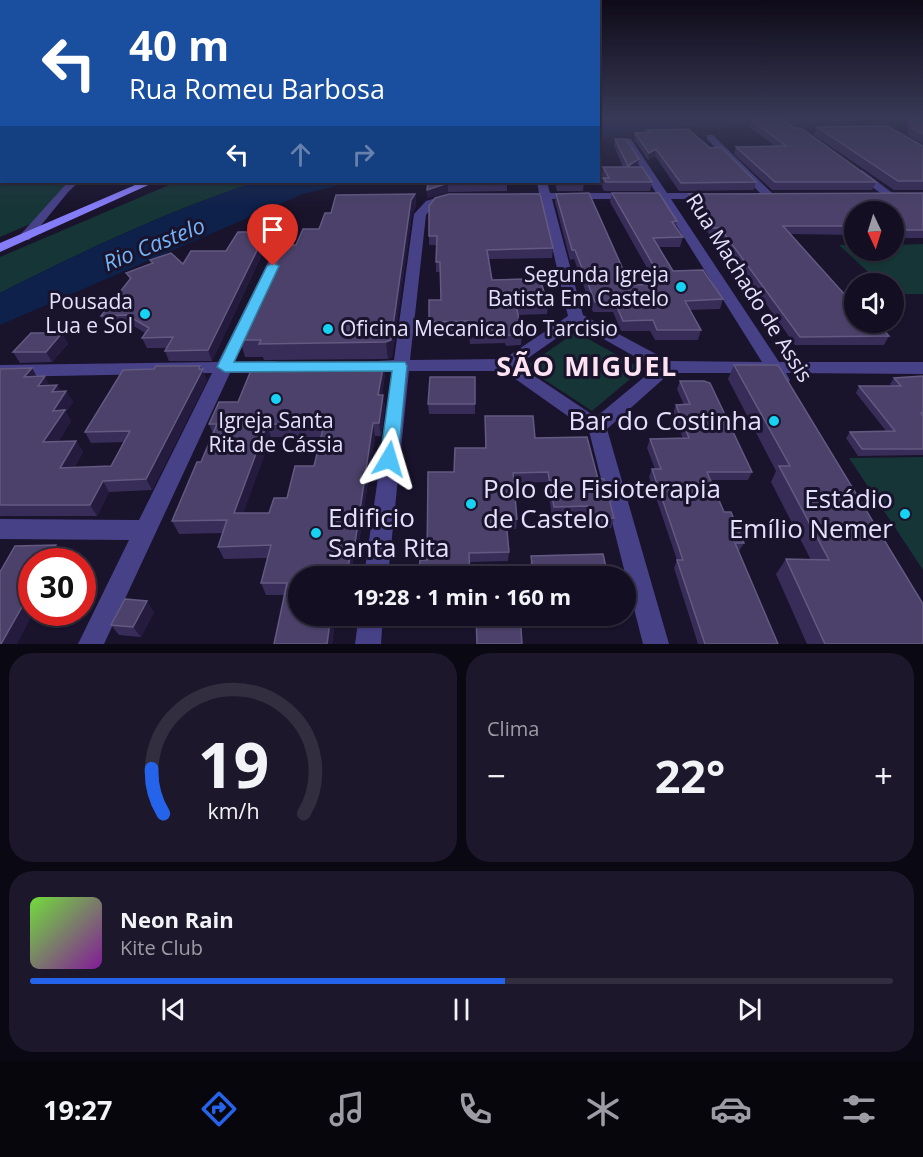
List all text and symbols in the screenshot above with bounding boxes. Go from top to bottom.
text: 40 m [129,16,229,73]
icon: left [30,24,108,102]
text: Rua Romeu Barbosa [129,70,385,107]
icon: left [221,138,254,171]
icon: ahead [284,138,317,171]
icon: right [347,138,380,171]
street label: Rua Machado de Assis [680,188,819,387]
north arrow [844,201,904,261]
map controls [844,201,904,333]
pin [247,204,298,266]
water label: Rio Castelo [98,209,209,277]
icon: arrive [256,213,289,246]
place label: Segunda Igreja Batista Em Castelo [488,260,669,312]
button: sound [844,273,904,333]
marker: Segunda Igreja Batista Em Castelo [674,280,688,294]
place label: Pousada Lua e Sol [45,287,133,339]
marker: Pousada Lua e Sol [138,307,152,321]
place label: Oficina Mecanica do Tarcisio [340,314,618,342]
marker: Oficina Mecanica do Tarcisio [321,322,335,336]
district label: SÃO MIGUEL [496,347,678,384]
marker: Igreja Santa Rita de Cássia [269,392,283,406]
place label: Bar do Costinha [568,402,762,438]
place label: Igreja Santa Rita de Cássia [209,406,343,458]
marker: Bar do Costinha [767,414,781,428]
position arrow [357,427,421,491]
place label: Polo de Fisioterapia de Castelo [483,470,721,536]
place label: Estádio Emílio Nemer [729,480,893,546]
marker: Polo de Fisioterapia de Castelo [464,497,478,511]
place label: Edificio Santa Rita [328,499,449,565]
marker: Estádio Emílio Nemer [898,507,912,521]
marker: Edificio Santa Rita [309,526,323,540]
speed limit sign: 30 [18,548,96,626]
text: 19:28 · 1 min · 160 m [353,581,571,611]
text: Clima [487,715,539,742]
text: 19 [197,721,269,806]
text: 22° [655,745,725,806]
text: − [487,753,506,798]
text: + [874,753,893,798]
text: km/h [207,797,259,826]
text: Neon Rain [120,904,234,934]
text: Kite Club [120,934,203,961]
icon: previous [157,993,190,1026]
icon: pause [445,993,478,1026]
icon: next [733,993,766,1026]
icon: directions [198,1088,240,1130]
icon: music [326,1088,368,1130]
icon: phone [454,1088,496,1130]
icon: climate [582,1088,624,1130]
icon: car [710,1088,752,1130]
icon: filters [838,1088,880,1130]
text: 19:27 [43,1091,112,1128]

